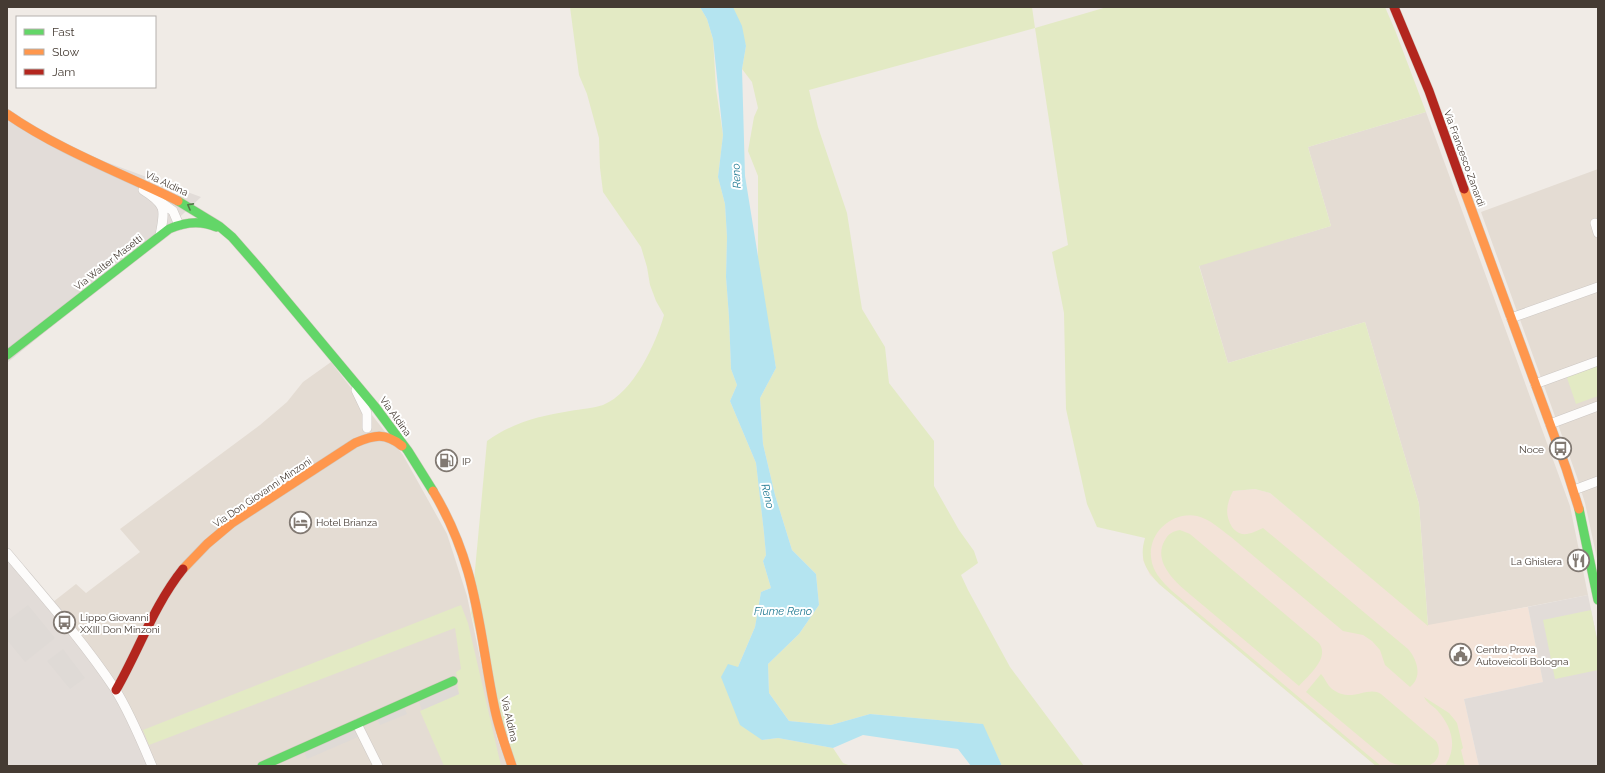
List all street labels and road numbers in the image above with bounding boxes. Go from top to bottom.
street label: Via Francesco Zanardi [1442,108,1487,208]
street label: Via Aldina [144,169,190,198]
street label: Via Walter Masetti [72,232,145,292]
street label: Via Aldina [378,395,414,438]
street label: Via Don Giovanni Minzoni [211,455,314,529]
street label: Via Aldina [499,696,520,743]

